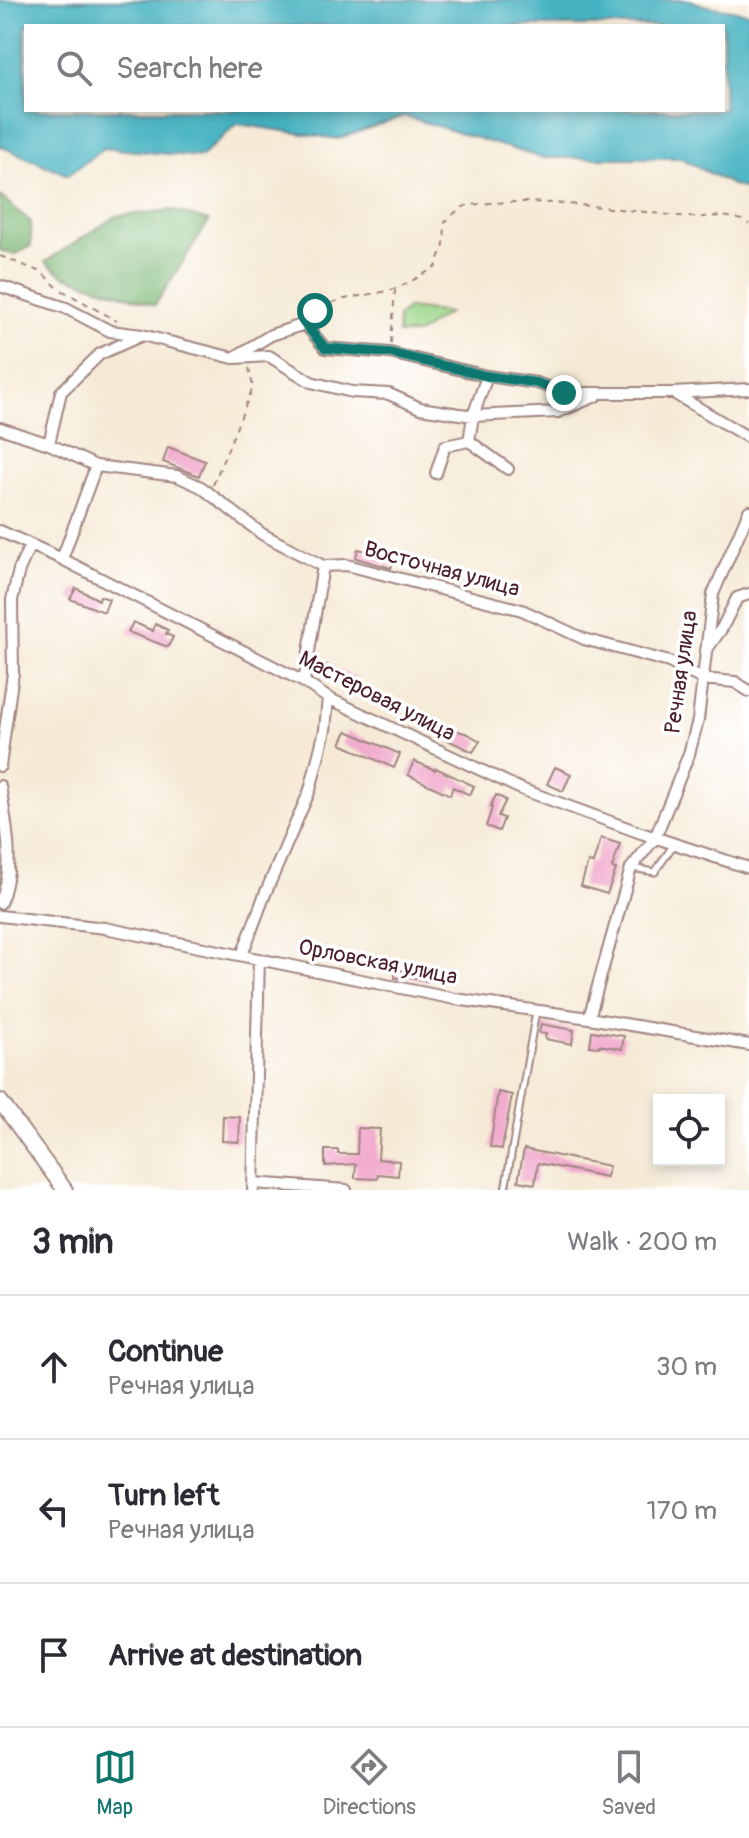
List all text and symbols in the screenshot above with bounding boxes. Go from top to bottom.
search box [24,24,725,112]
icon: search [52,46,96,90]
text: Search here [116,50,263,87]
route start [297,293,333,329]
route end [546,375,582,411]
street label: Восточная улица [361,535,523,603]
street label: Речная улица [659,609,703,735]
street label: Мастеровая улица [294,645,460,747]
street label: Орловская улица [296,933,460,991]
map controls [653,1094,725,1166]
button: locate [653,1094,725,1166]
text: 3 min [32,1221,114,1264]
text: Walk · 200 m [567,1226,717,1258]
text: Continue [108,1333,223,1370]
icon: ahead [32,1345,76,1389]
text: 30 m [656,1351,717,1383]
text: Речная улица [108,1370,255,1402]
text: Turn left [108,1477,219,1514]
icon: left [32,1489,76,1533]
text: 170 m [647,1495,717,1527]
text: Речная улица [108,1514,255,1546]
icon: arrive [32,1633,76,1677]
text: Arrive at destination [108,1637,362,1674]
tab: Map [93,1745,137,1821]
tab: Directions [323,1745,416,1821]
tab: Saved [602,1745,656,1821]

